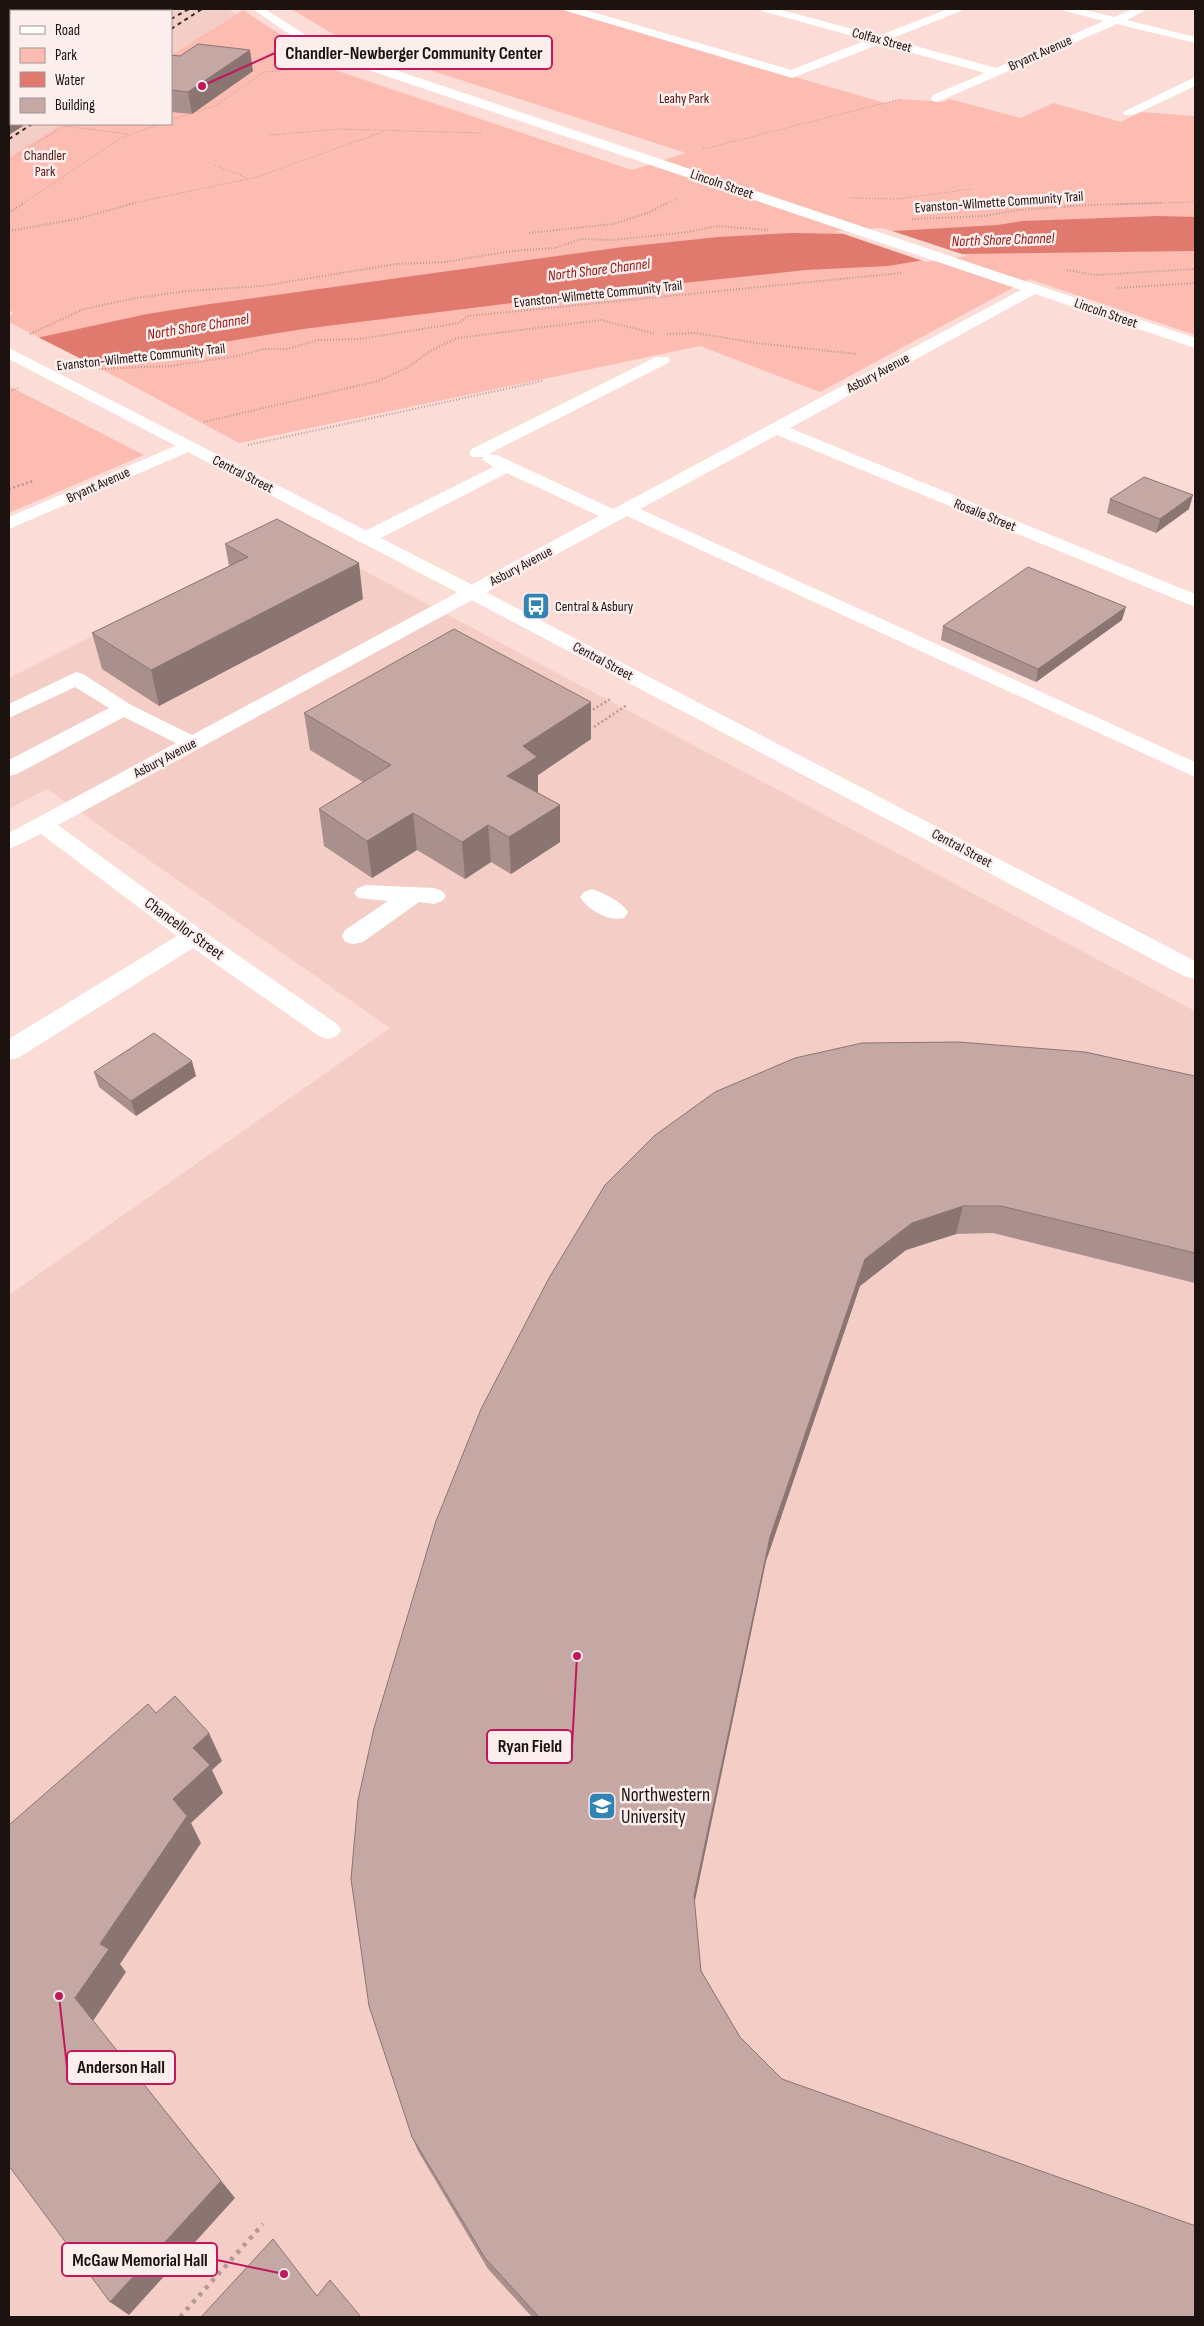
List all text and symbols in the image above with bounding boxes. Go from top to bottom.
legend [10,10,172,125]
text: Road [55,21,80,40]
street label: Colfax Street [850,24,914,56]
street label: Bryant Avenue [1006,31,1074,75]
callout: Chandler-Newberger Community Center [275,36,552,69]
text: Chandler-Newberger Community Center [285,43,543,64]
text: Park [55,46,77,65]
text: Water [55,71,86,90]
park label: Leahy Park [659,90,710,107]
text: Building [55,96,95,115]
park label: Chandler Park [24,147,66,180]
street label: Lincoln Street [688,165,756,203]
street label: Evanston-Wilmette Community Trail [914,188,1084,216]
water label: North Shore Channel [951,229,1056,251]
water label: North Shore Channel [547,254,652,286]
street label: Evanston-Wilmette Community Trail [513,277,683,311]
street label: Lincoln Street [1072,294,1140,332]
water label: North Shore Channel [146,309,251,344]
street label: Evanston-Wilmette Community Trail [56,340,226,374]
street label: Asbury Avenue [843,349,912,397]
street label: Central Street [210,451,276,497]
street label: Bryant Avenue [64,463,132,507]
street label: Rosalie Street [952,495,1018,535]
street label: Asbury Avenue [486,542,555,590]
bus stop icon: Central & Asbury [521,591,551,621]
place label: Central & Asbury [555,598,634,615]
street label: Central Street [570,638,636,684]
street label: Asbury Avenue [130,734,199,782]
street label: Central Street [929,825,995,871]
street label: Chancellor Street [140,894,228,964]
callout: Ryan Field [487,1730,572,1763]
text: Ryan Field [498,1736,562,1757]
place label: Northwestern University [621,1784,710,1829]
school or university icon: Northwestern University [587,1791,617,1821]
callout: Anderson Hall [67,2051,175,2084]
text: Anderson Hall [76,2057,165,2078]
callout: McGaw Memorial Hall [62,2243,217,2276]
text: McGaw Memorial Hall [72,2250,208,2271]

